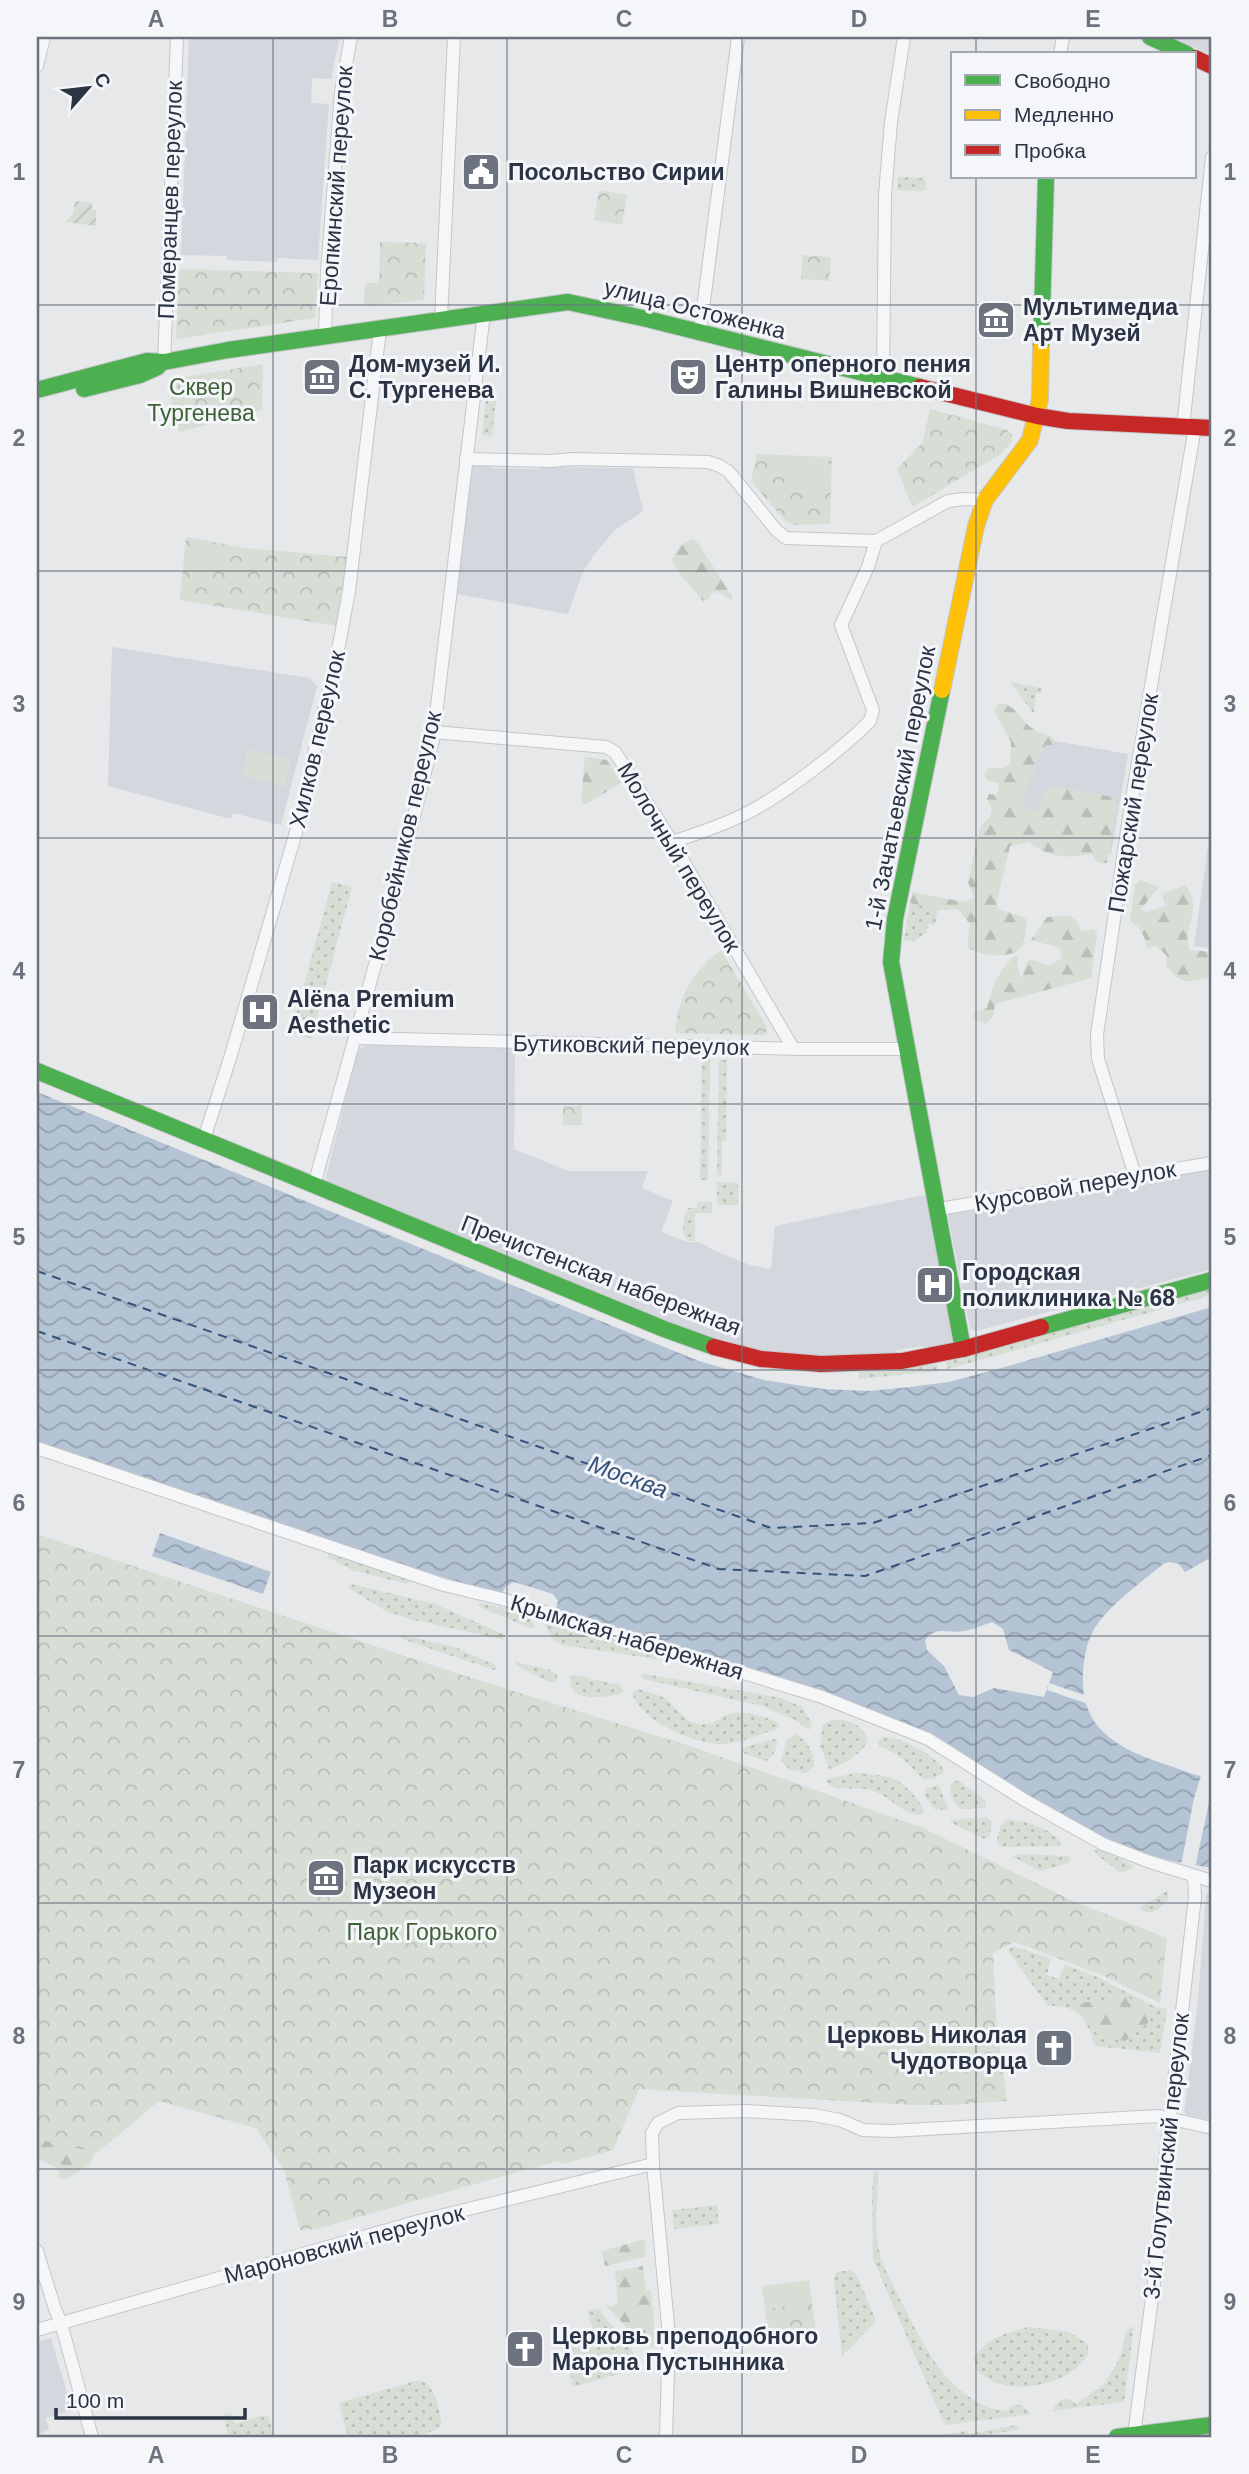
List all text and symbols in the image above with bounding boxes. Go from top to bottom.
text: A [148,6,164,32]
text: B [382,6,398,32]
text: C [616,6,632,32]
text: D [851,6,867,32]
text: E [1085,6,1101,32]
north arrow [52,52,122,122]
legend [951,52,1196,178]
street label: Еропкинский переулок [315,64,357,307]
text: С [90,69,115,91]
text: Свободно [1014,69,1111,92]
street label: Померанцев переулок [153,79,187,320]
text: Медленно [1014,103,1114,126]
text: Пробка [1014,139,1086,162]
public building icon: Посольство Сирии [460,151,502,193]
text: 1 [13,159,26,185]
place label: Посольство Сирии [508,159,725,185]
text: 1 [1224,159,1237,185]
street label: улица Остоженка [602,274,789,344]
place label: Мультимедиа Арт Музей [1023,294,1178,346]
museum icon: Мультимедиа Арт Музей [975,299,1017,341]
place label: Дом-музей И. С. Тургенева [349,351,501,403]
place label: Центр оперного пения Галины Вишневской [715,351,971,403]
museum icon: Дом-музей И. С. Тургенева [301,356,343,398]
theatre icon: Центр оперного пения Галины Вишневской [667,356,709,398]
park label: Сквер Тургенева [147,374,255,426]
text: 2 [13,425,25,451]
text: 2 [1224,425,1236,451]
street label: 1-й Зачатьевский переулок [860,643,941,932]
street label: Хилков переулок [284,647,350,830]
text: 3 [13,691,25,717]
street label: Пожарский переулок [1103,691,1163,915]
text: 3 [1224,691,1236,717]
street label: Коробейников переулок [364,708,447,963]
street label: Молочный переулок [612,758,746,957]
text: 4 [13,958,26,984]
text: 4 [1224,958,1237,984]
place label: Alёna Premium Aesthetic [287,986,454,1038]
hospital icon: Alёna Premium Aesthetic [239,991,281,1033]
street label: Бутиковский переулок [513,1030,750,1060]
street label: Курсовой переулок [972,1155,1179,1217]
street label: Пречистенская набережная [458,1210,744,1340]
text: 5 [13,1224,26,1250]
text: 5 [1224,1224,1237,1250]
place label: Городская поликлиника № 68 [962,1259,1175,1311]
hospital icon: Городская поликлиника № 68 [914,1264,956,1306]
water label: Москва [585,1450,671,1503]
text: 6 [13,1490,25,1516]
text: 6 [1224,1490,1236,1516]
street label: Крымская набережная [507,1589,747,1685]
text: 7 [13,1757,25,1783]
text: 7 [1224,1757,1236,1783]
place label: Парк искусств Музеон [353,1852,516,1904]
museum icon: Парк искусств Музеон [305,1857,347,1899]
park label: Парк Горького [347,1919,497,1945]
street label: 3-й Голутвинский переулок [1138,2011,1194,2301]
place label: Церковь Николая Чудотворца [827,2022,1027,2074]
text: 8 [13,2023,26,2049]
text: 8 [1224,2023,1237,2049]
church icon: Церковь Николая Чудотворца [1033,2027,1075,2069]
street label: Мароновский переулок [221,2199,468,2289]
text: 9 [13,2289,25,2315]
text: 9 [1224,2289,1236,2315]
place label: Церковь преподобного Марона Пустынника [552,2323,818,2375]
church icon: Церковь преподобного Марона Пустынника [504,2328,546,2370]
scale bar [56,2376,245,2420]
text: 100 m [66,2389,124,2412]
text: A [148,2442,164,2468]
text: B [382,2442,398,2468]
text: C [616,2442,632,2468]
text: D [851,2442,867,2468]
text: E [1085,2442,1101,2468]

